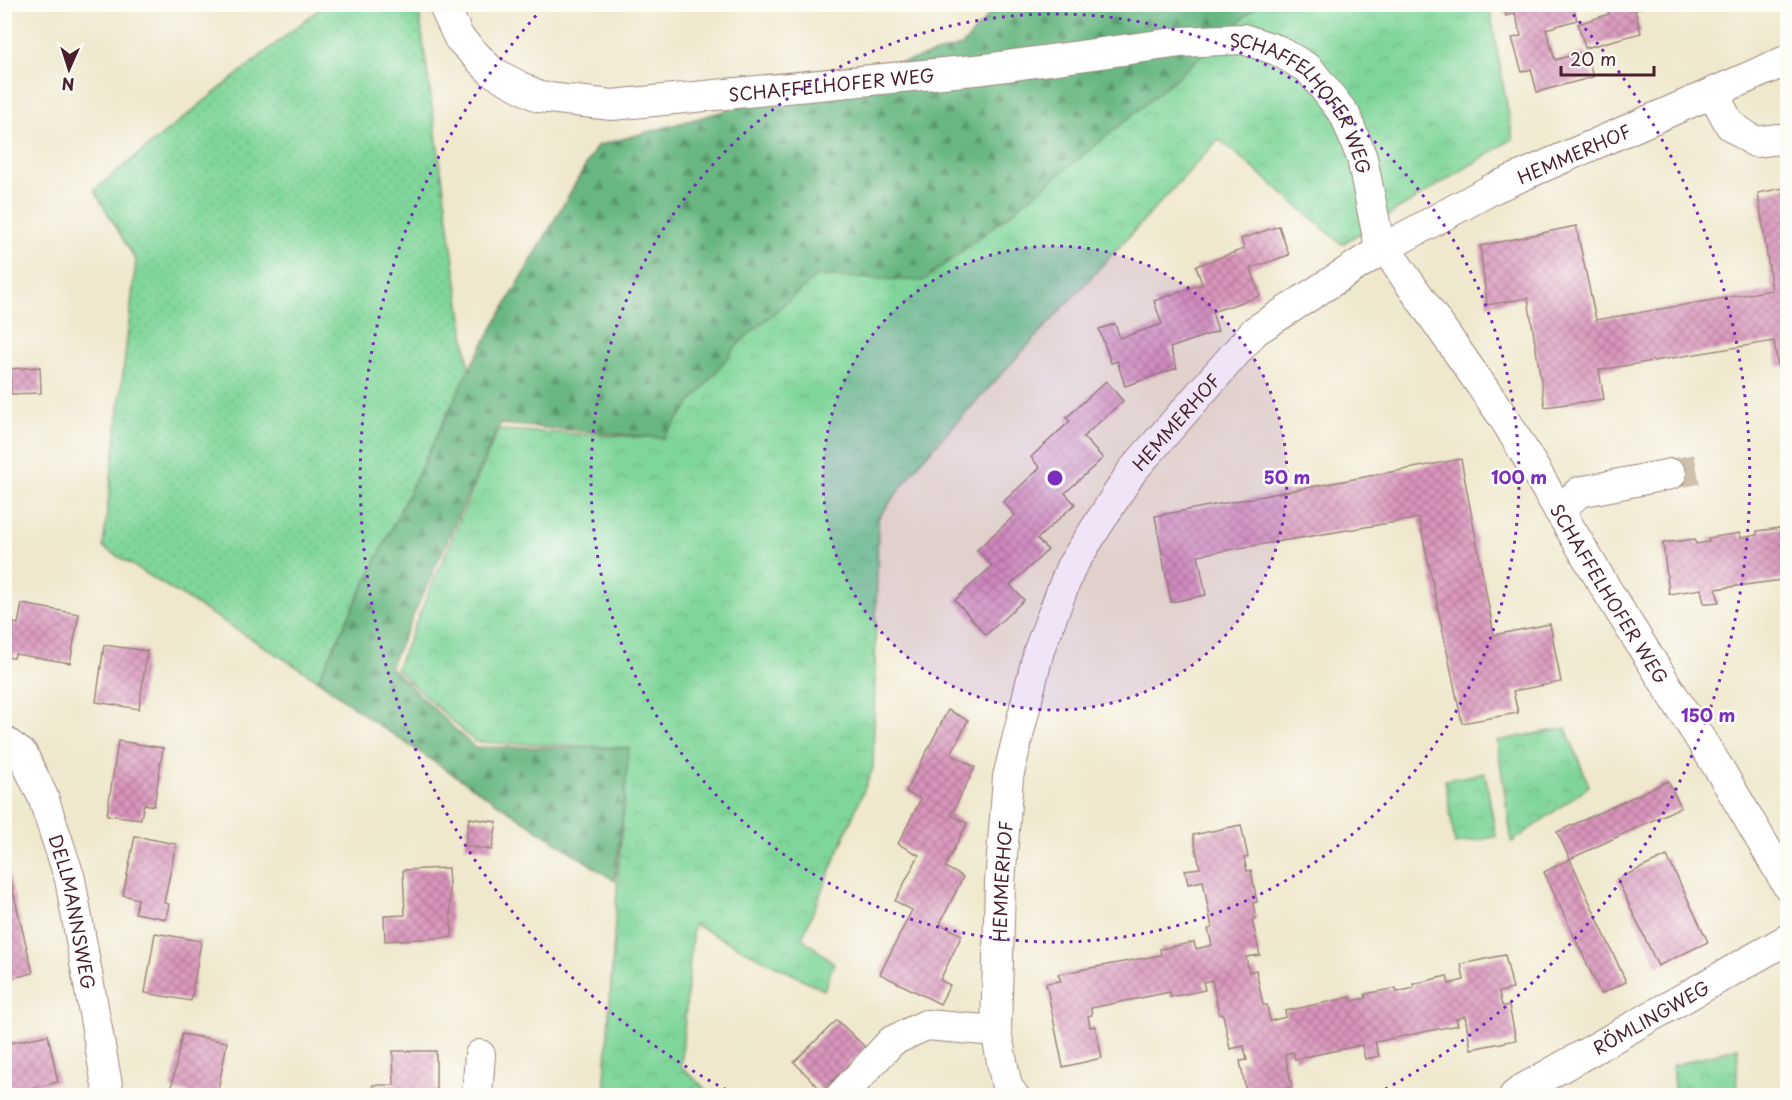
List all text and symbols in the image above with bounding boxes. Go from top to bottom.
street label: SCHAFFELHOFER WEG [1229,25,1378,176]
north arrow [39,39,99,99]
scale bar [1561,39,1654,77]
text: 20 m [1570,45,1616,72]
street label: SCHAFFELHOFER WEG [727,60,936,107]
text: N [61,73,75,97]
street label: HEMMERHOF [1512,117,1635,190]
street label: HEMMERHOF [1125,367,1226,476]
text: 50 m [1264,463,1310,490]
text: 100 m [1491,463,1547,490]
centre of rings [1045,468,1065,488]
street label: SCHAFFELHOFER WEG [1545,498,1676,689]
text: 150 m [1681,701,1735,728]
street label: HEMMERHOF [985,820,1018,943]
street label: DELLMANNSWEG [43,831,103,991]
street label: RÖMLINGWEG [1587,973,1714,1061]

